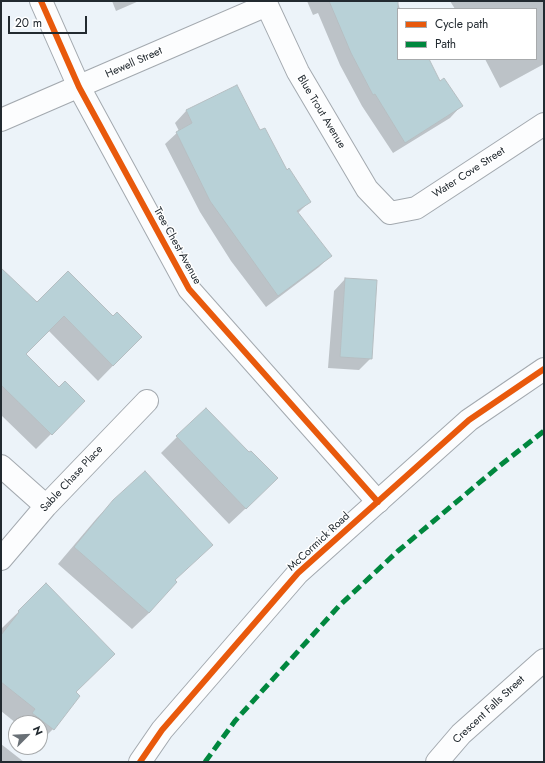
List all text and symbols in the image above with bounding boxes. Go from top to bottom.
scale bar [10,8,89,34]
legend [397,8,537,60]
text: 20 m [15,14,42,32]
text: Cycle path [435,15,488,33]
text: Path [435,35,456,53]
street label: Hewell Street [103,45,165,81]
street label: Blue Trout Avenue [294,73,348,151]
street label: Water Cove Street [430,145,508,201]
street label: Tree Chest Avenue [150,205,204,287]
street label: Sable Chase Place [38,443,106,515]
street label: McCormick Road [285,510,353,574]
street label: Crescent Falls Street [450,673,528,747]
north arrow [8,715,48,755]
text: N [29,723,47,738]

